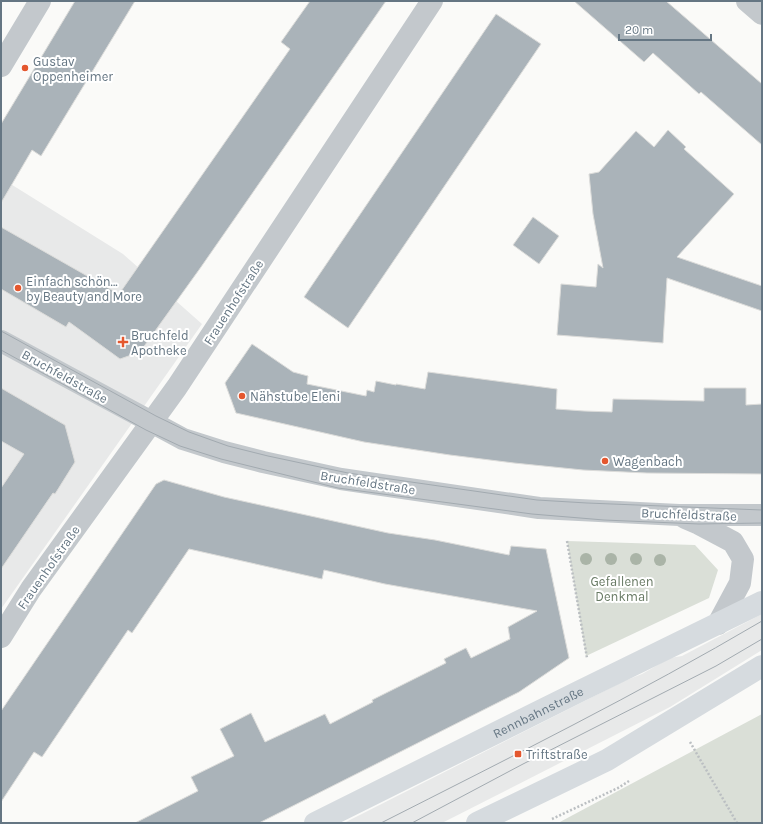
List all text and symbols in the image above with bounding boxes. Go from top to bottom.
scale bar [619,16,711,42]
text: 20 m [625,23,653,37]
place label: Gustav Oppenheimer [33,54,113,84]
marker: Gustav Oppenheimer [20,63,30,73]
street label: Frauenhofstraße [200,257,267,348]
place label: Einfach schön... by Beauty and More [26,274,142,304]
marker: Einfach schön... by Beauty and More [13,283,23,293]
place label: Bruchfeld Apotheke [131,328,189,358]
marker: Bruchfeld Apotheke [118,337,128,347]
street label: Bruchfeldstraße [19,347,111,406]
place label: Nähstube Eleni [250,389,340,404]
marker: Nähstube Eleni [237,391,247,401]
place label: Wagenbach [613,454,683,469]
marker: Wagenbach [600,456,610,466]
street label: Bruchfeldstraße [319,468,417,497]
street label: Bruchfeldstraße [641,505,737,524]
street label: Frauenhofstraße [14,522,83,612]
park label: Gefallenen Denkmal [591,574,653,604]
street label: Rennbahnstraße [490,683,586,741]
place label: Triftstraße [526,747,588,762]
marker: Triftstraße [513,749,523,759]

